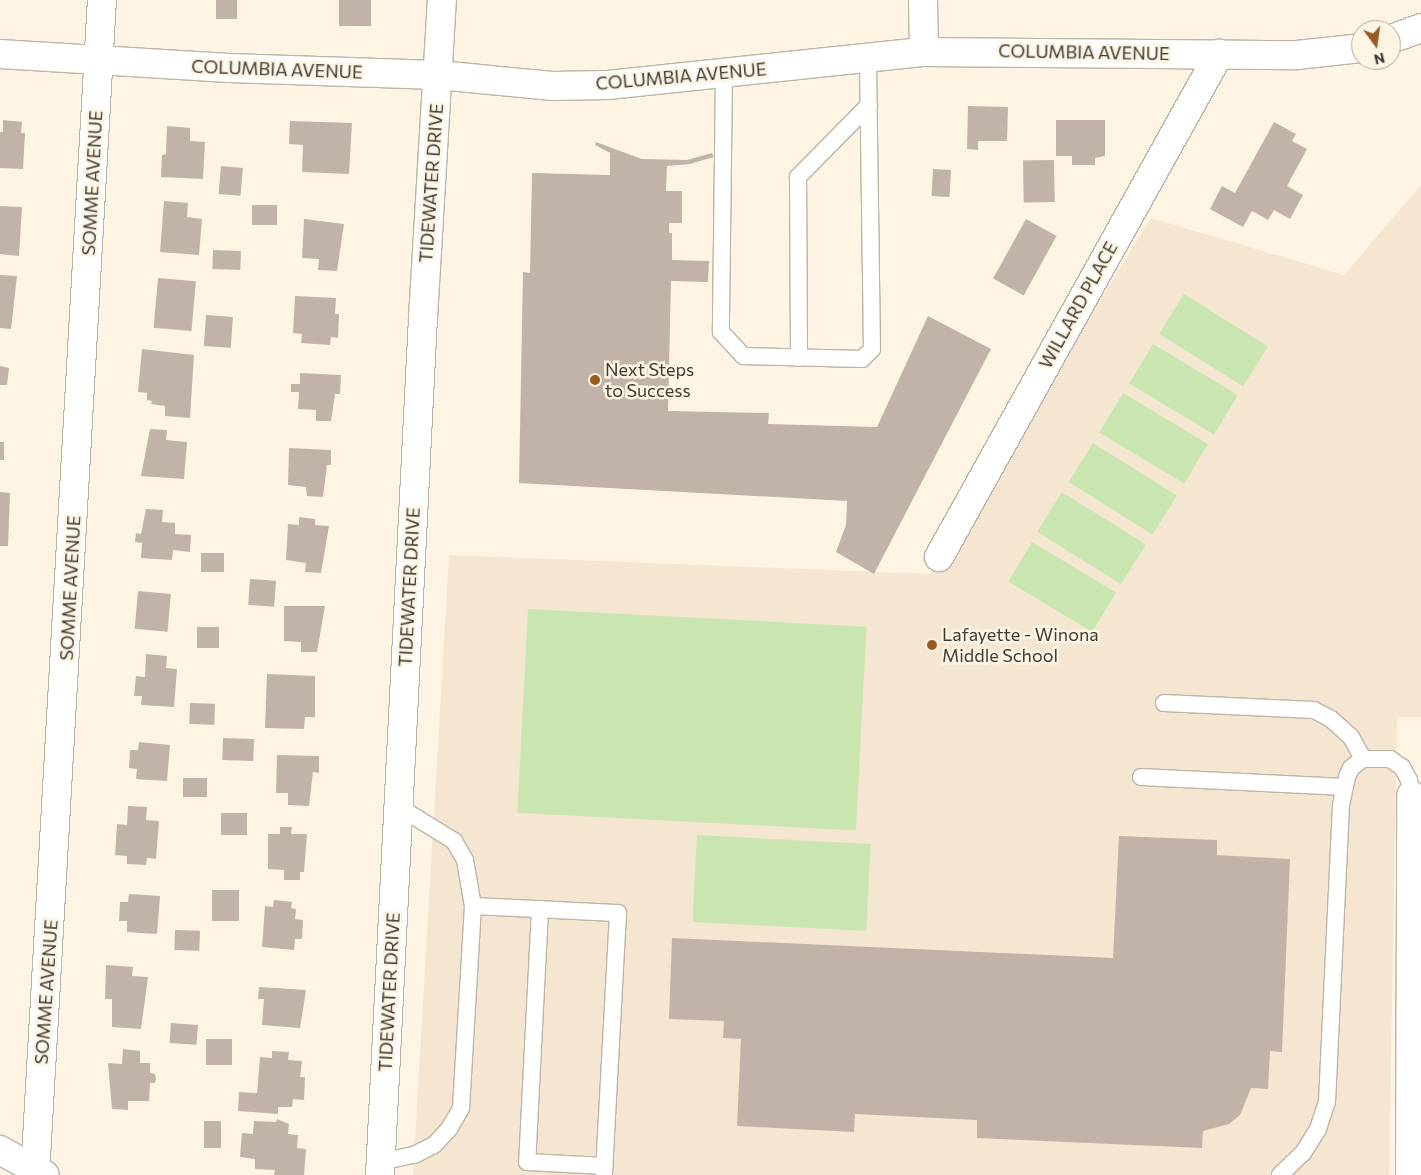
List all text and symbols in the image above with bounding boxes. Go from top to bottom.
north arrow [1351,20,1401,70]
street label: COLUMBIA AVENUE [998,40,1170,64]
text: N [1372,50,1387,69]
street label: COLUMBIA AVENUE [191,55,363,83]
street label: COLUMBIA AVENUE [595,58,767,94]
street label: TIDEWATER DRIVE [415,103,447,263]
street label: SOMME AVENUE [77,110,107,256]
street label: WILLARD PLACE [1034,238,1122,372]
place label: Next Steps to Success [605,359,694,402]
marker: Next Steps to Success [589,374,601,386]
street label: TIDEWATER DRIVE [394,507,424,667]
street label: SOMME AVENUE [55,515,85,661]
place label: Lafayette - Winona Middle School [942,624,1099,666]
marker: Lafayette - Winona Middle School [926,639,938,651]
street label: TIDEWATER DRIVE [374,912,404,1072]
street label: SOMME AVENUE [30,919,62,1065]

